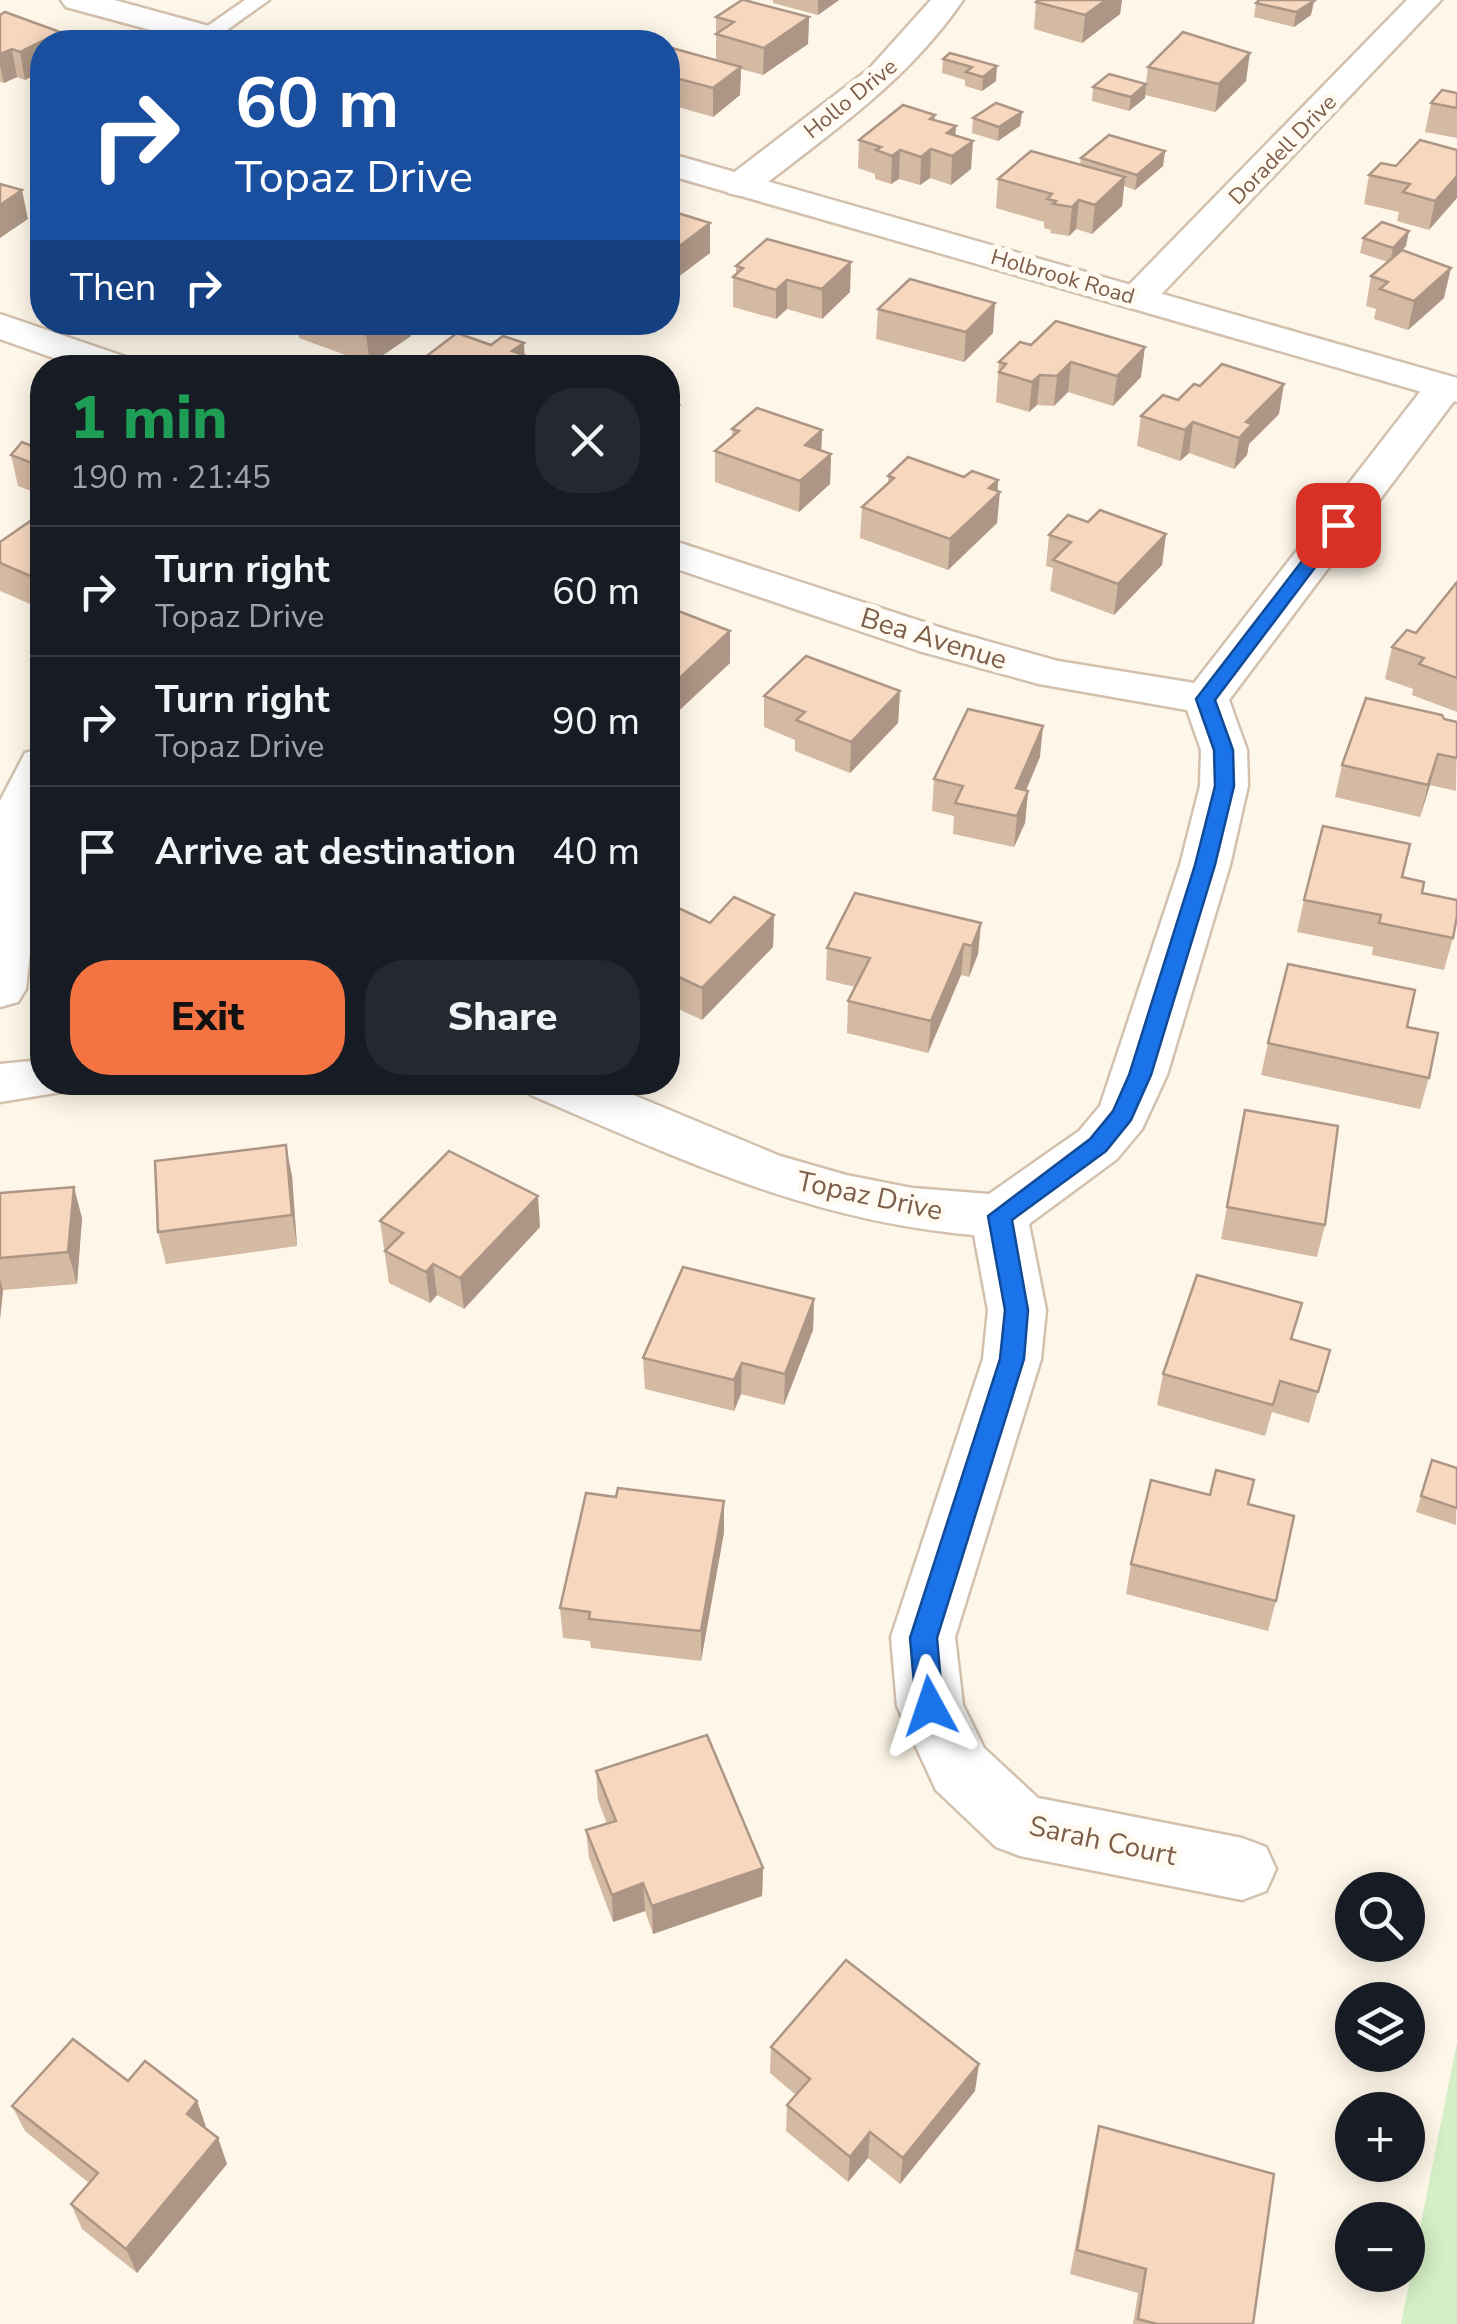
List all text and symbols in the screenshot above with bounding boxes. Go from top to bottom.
street label: Hollo Drive [798,52,904,146]
text: 60 m [235,56,399,152]
icon: right [70,70,200,200]
street label: Doradell Drive [1222,88,1343,212]
text: Topaz Drive [235,147,473,208]
street label: Holbrook Road [987,242,1138,312]
icon: right [176,260,231,315]
text: Then [70,262,156,313]
text: 1 min [70,377,228,459]
button: close [535,388,640,493]
text: 190 m · 21:45 [70,456,271,499]
pin [1296,483,1381,568]
icon: arrive [1311,498,1366,553]
text: Turn right [155,544,330,595]
icon: right [70,564,125,619]
text: 60 m [552,566,640,617]
text: Topaz Drive [155,595,324,638]
street label: Bea Avenue [856,599,1012,679]
text: Turn right [155,674,330,725]
icon: right [70,694,125,749]
text: 90 m [552,696,640,747]
text: Topaz Drive [155,725,324,768]
icon: arrive [70,824,125,879]
text: Arrive at destination [155,826,516,877]
text: 40 m [552,826,640,877]
button: Exit [70,960,345,1075]
button: Share [365,960,640,1075]
street label: Topaz Drive [793,1162,946,1230]
position arrow [878,1654,982,1758]
street label: Sarah Court [1026,1807,1180,1875]
map controls [1335,1872,1425,2292]
button: search [1335,1872,1425,1962]
button: layers [1335,1982,1425,2072]
button: + [1335,2092,1425,2182]
button: − [1335,2202,1425,2292]

